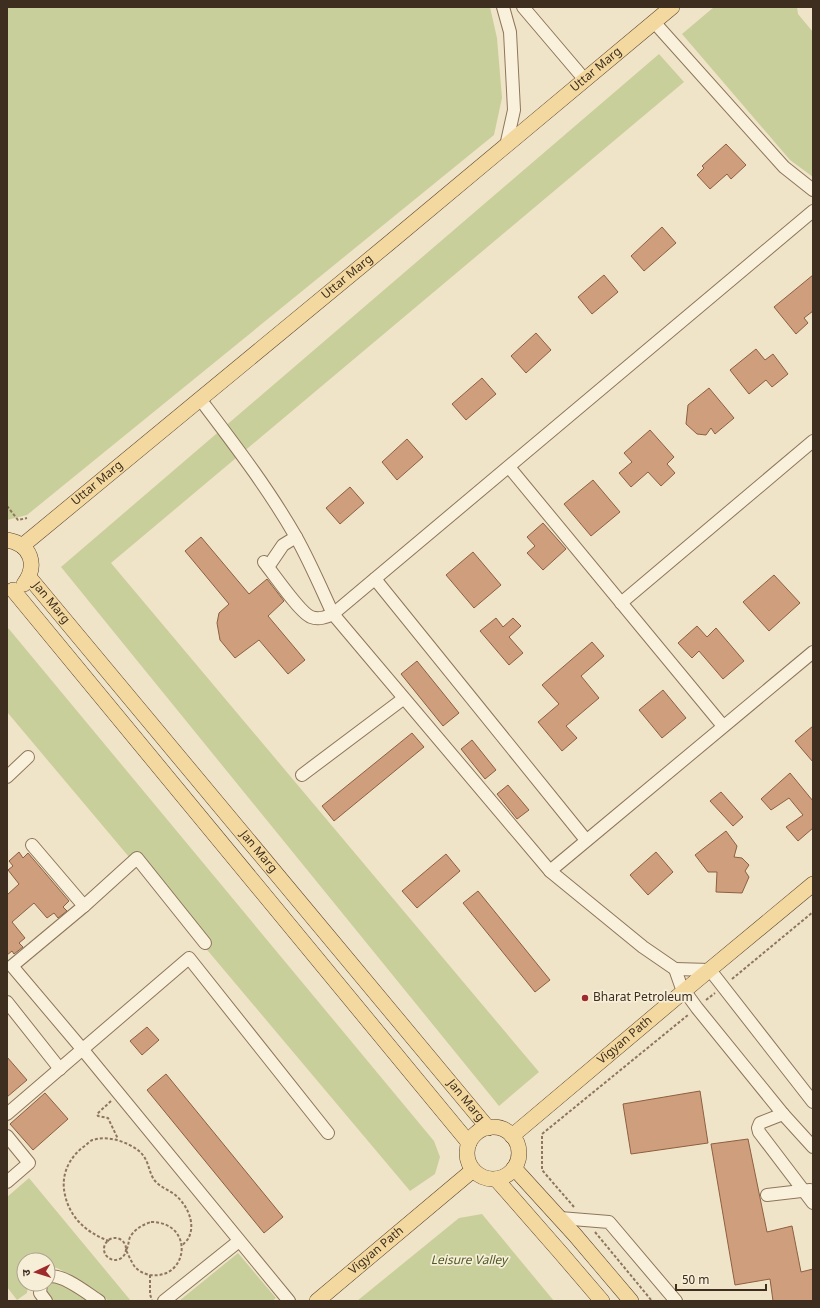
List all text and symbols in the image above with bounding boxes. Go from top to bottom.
street label: Uttar Marg [567,44,625,96]
street label: Uttar Marg [318,251,377,303]
street label: Uttar Marg [69,458,127,510]
street label: Jan Marg [28,578,73,628]
street label: Jan Marg [235,827,280,877]
place label: Bharat Petroleum [593,990,693,1006]
marker: Bharat Petroleum [580,993,590,1003]
street label: Vigyan Path [594,1013,656,1068]
street label: Jan Marg [443,1076,488,1125]
street label: Vigyan Path [346,1223,407,1278]
north arrow [16,1252,56,1292]
park label: Leisure Valley [431,1253,509,1269]
scale bar [676,1266,766,1292]
text: उ [20,1268,34,1276]
text: 50 m [682,1273,710,1289]

